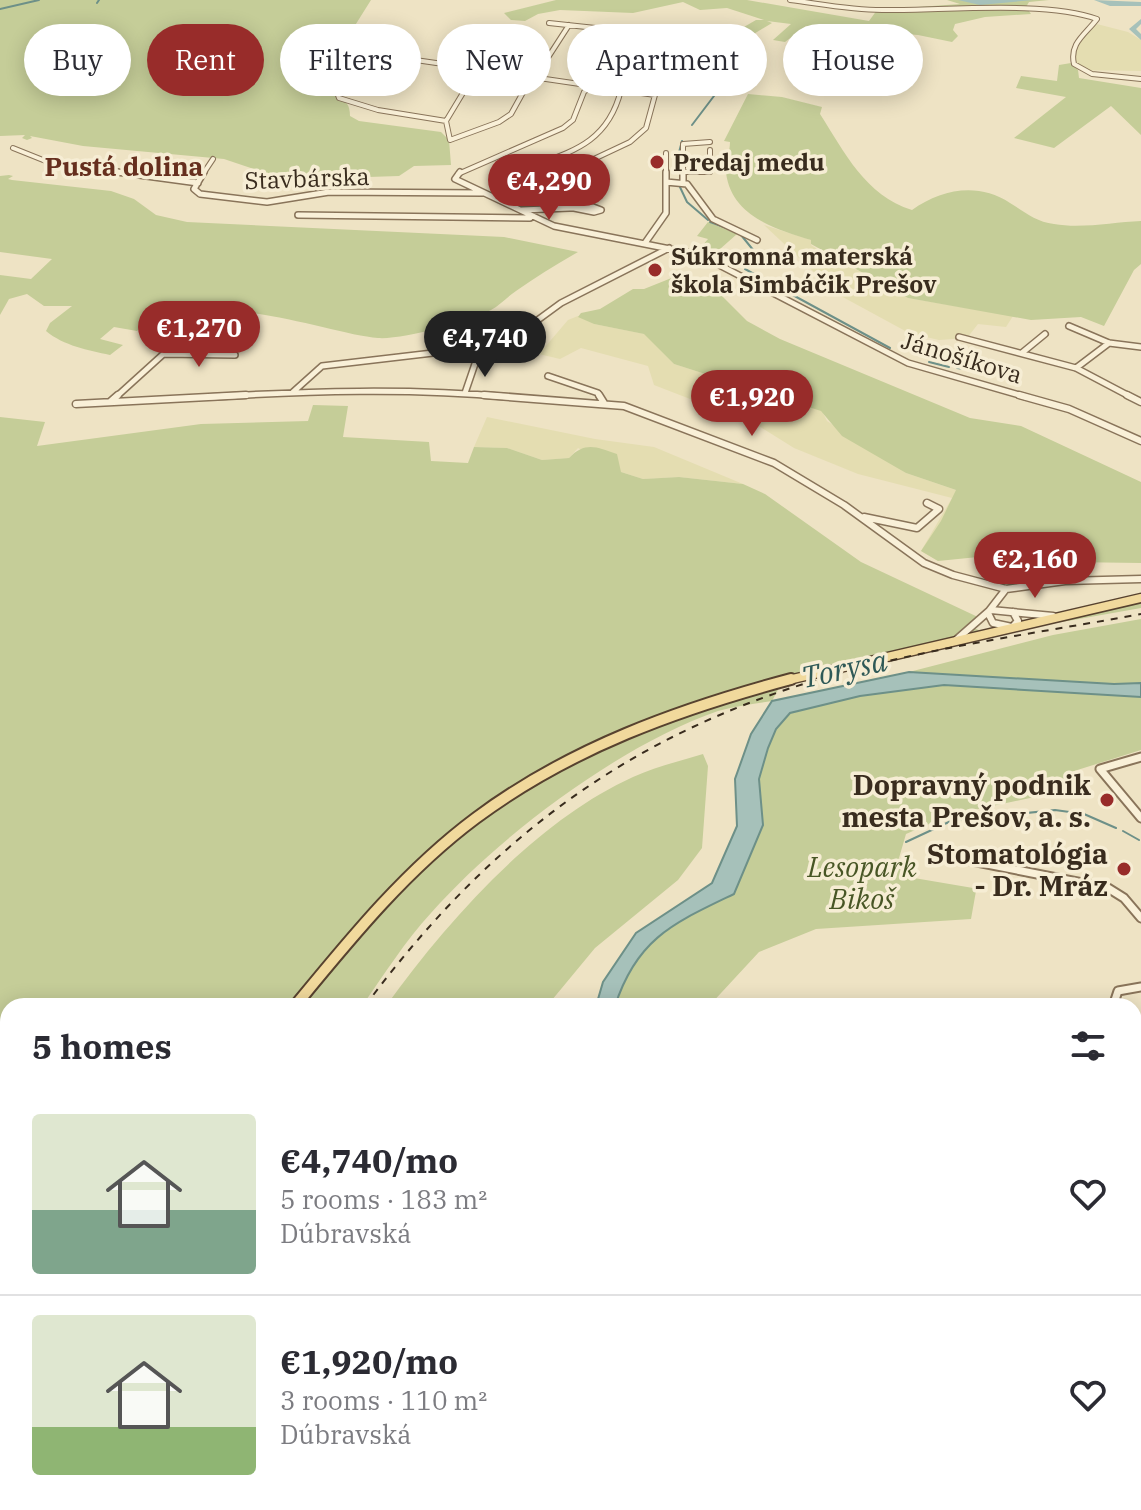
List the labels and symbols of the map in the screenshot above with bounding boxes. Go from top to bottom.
place label: Predaj medu [673,146,825,178]
district label: Pustá dolina [45,149,204,183]
marker: Predaj medu [648,153,666,171]
pin: €4,290 [484,154,614,222]
street label: Stavbárska [244,160,370,196]
place label: Súkromná materská škola Simbáčik Prešov [671,240,937,300]
marker: Súkromná materská škola Simbáčik Prešov [646,261,664,279]
pin: €1,270 [134,301,264,369]
pin: €4,740 [420,311,550,379]
street label: Jánošíkova [898,323,1026,391]
pin: €1,920 [687,370,817,438]
pin: €2,160 [970,532,1100,600]
water label: Torysa [797,640,891,696]
place label: Dopravný podnik mesta Prešov, a. s. [841,766,1092,835]
marker: Dopravný podnik mesta Prešov, a. s. [1098,791,1116,809]
place label: Stomatológia - Dr. Mráz [927,835,1108,904]
park label: Lesopark Bikoš [807,848,917,917]
marker: Stomatológia - Dr. Mráz [1115,860,1133,878]

